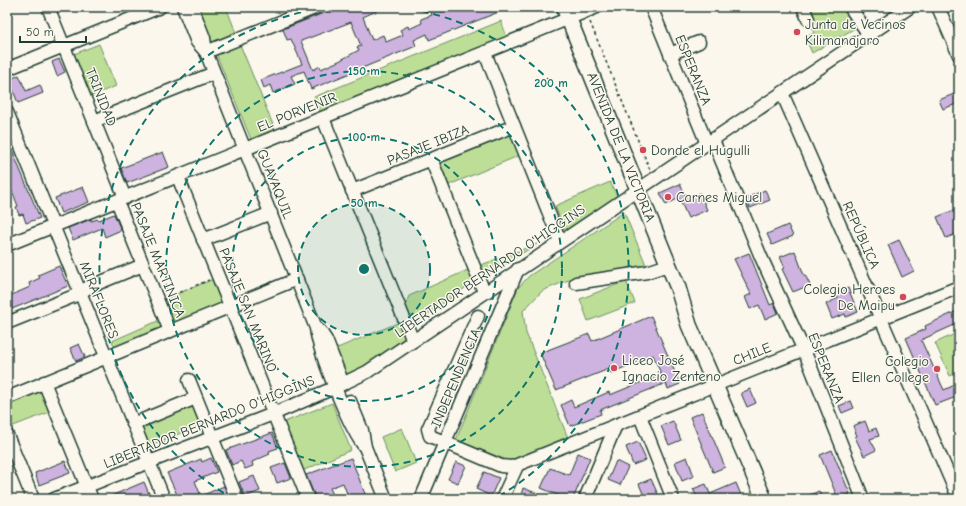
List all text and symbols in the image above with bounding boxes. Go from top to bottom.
place label: Junta de Vecinos Kilimanajaro [805,16,906,49]
scale bar [20,18,86,44]
text: 50 m [26,25,54,39]
marker: Junta de Vecinos Kilimanajaro [792,27,802,37]
street label: ESPERANZA [671,32,715,108]
text: 150 m [348,64,380,78]
street label: TRINIDAD [82,65,120,129]
street label: AVENIDA DE LA VICTORIA [583,70,659,224]
text: 200 m [534,76,568,90]
street label: EL PORVENIR [255,88,339,136]
street label: PASAJE IBIZA [385,121,471,169]
text: 100 m [348,130,380,144]
place label: Donde el Hugulli [651,142,750,159]
marker: Donde el Hugulli [638,145,648,155]
street label: GUAYAQUIL [253,147,297,221]
place label: Carnes Miguel [676,189,762,206]
marker: Carnes Miguel [663,192,673,202]
text: 50 m [350,196,378,210]
street label: REPÚBLICA [839,199,883,271]
street label: PASAJE MARTINICA [127,200,189,320]
street label: LIBERTADOR BERNARDO O'HIGGINS [392,201,589,341]
street label: PASAJE SAN MARINO [215,245,281,375]
street label: MIRAFLORES [76,259,122,341]
centre of rings [357,262,371,276]
place label: Colegio Heroes De Maipu [804,281,895,314]
marker: Colegio Heroes De Maipu [898,292,908,302]
street label: INDEPENDENCIA [427,326,485,430]
street label: ESPERANZA [804,330,848,406]
street label: CHILE [730,339,774,369]
place label: Liceo José Ignacio Zenteno [622,352,721,385]
place label: Colegio Ellen College [851,353,929,386]
marker: Liceo José Ignacio Zenteno [609,363,619,373]
marker: Colegio Ellen College [932,364,942,374]
street label: LIBERTADOR BERNARDO O'HIGGINS [101,372,317,472]

